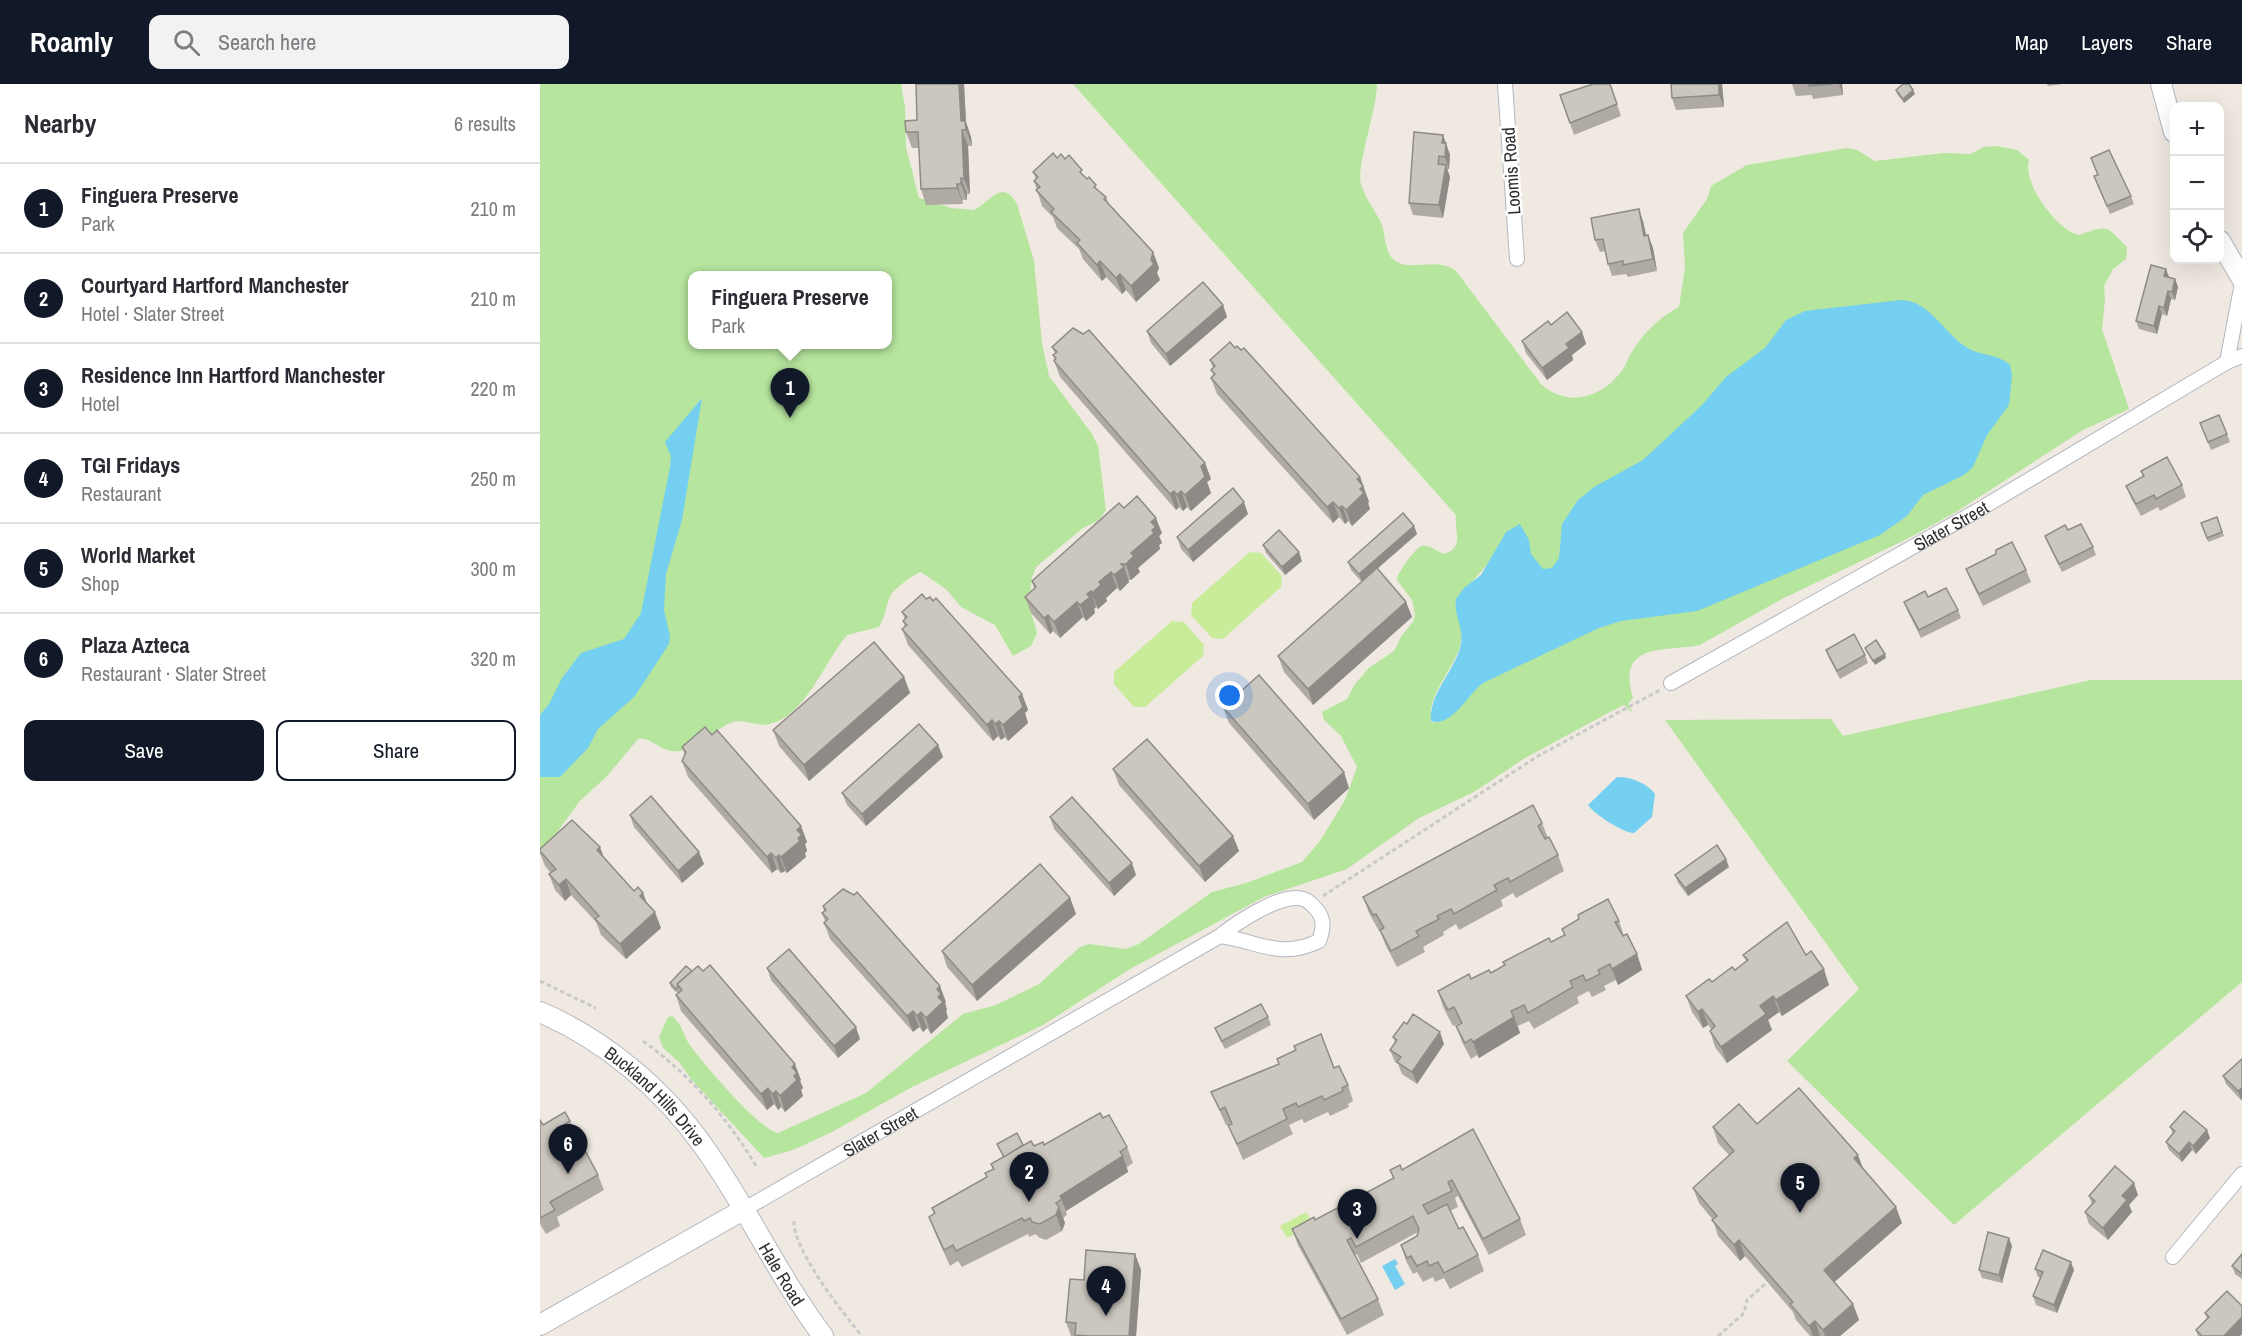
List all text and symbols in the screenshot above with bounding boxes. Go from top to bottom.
search box [149,15,569,69]
text: Roamly [30,23,113,61]
icon: search [170,26,203,59]
text: Search here [218,27,316,57]
text: Map [2015,28,2048,57]
text: Layers [2081,28,2133,57]
text: Share [2166,28,2212,57]
map controls [2170,102,2224,264]
button: + [2170,102,2224,156]
text: Nearby [24,106,96,141]
text: 6 results [454,110,516,137]
street label: Loomis Road [1495,126,1527,216]
button: − [2170,156,2224,210]
text: Finguera Preserve [81,180,238,210]
text: 1 [39,195,48,222]
text: 210 m [470,195,516,222]
text: Park [81,210,115,237]
button: locate [2170,210,2224,264]
text: Courtyard Hartford Manchester [81,270,349,300]
popup [688,271,892,349]
text: Finguera Preserve [711,282,869,312]
text: 2 [39,285,48,312]
text: 210 m [470,285,516,312]
text: Hotel · Slater Street [81,300,224,327]
text: Park [711,312,745,339]
text: Residence Inn Hartford Manchester [81,360,385,390]
pin: 1 [770,368,810,418]
text: 3 [39,375,48,402]
text: 220 m [470,375,516,402]
text: Hotel [81,390,119,417]
text: TGI Fridays [81,450,180,480]
text: 4 [39,465,48,492]
text: 250 m [470,465,516,492]
text: Restaurant [81,480,161,507]
street label: Slater Street [1909,494,1993,557]
text: World Market [81,540,195,570]
text: 5 [39,555,48,582]
text: 300 m [470,555,516,582]
text: Shop [81,570,119,597]
text: Plaza Azteca [81,630,190,660]
text: 6 [39,645,48,672]
text: 320 m [470,645,516,672]
text: Restaurant · Slater Street [81,660,266,687]
your location [1215,681,1244,710]
button: Save [24,720,264,781]
button: Share [276,720,516,781]
street label: Buckland Hills Drive [600,1040,711,1151]
street label: Slater Street [838,1100,922,1163]
pin: 6 [549,1124,588,1174]
pin: 2 [1010,1152,1048,1202]
pin: 5 [1780,1164,1820,1213]
pin: 3 [1338,1190,1376,1239]
street label: Hale Road [753,1238,811,1310]
pin: 4 [1086,1266,1126,1316]

